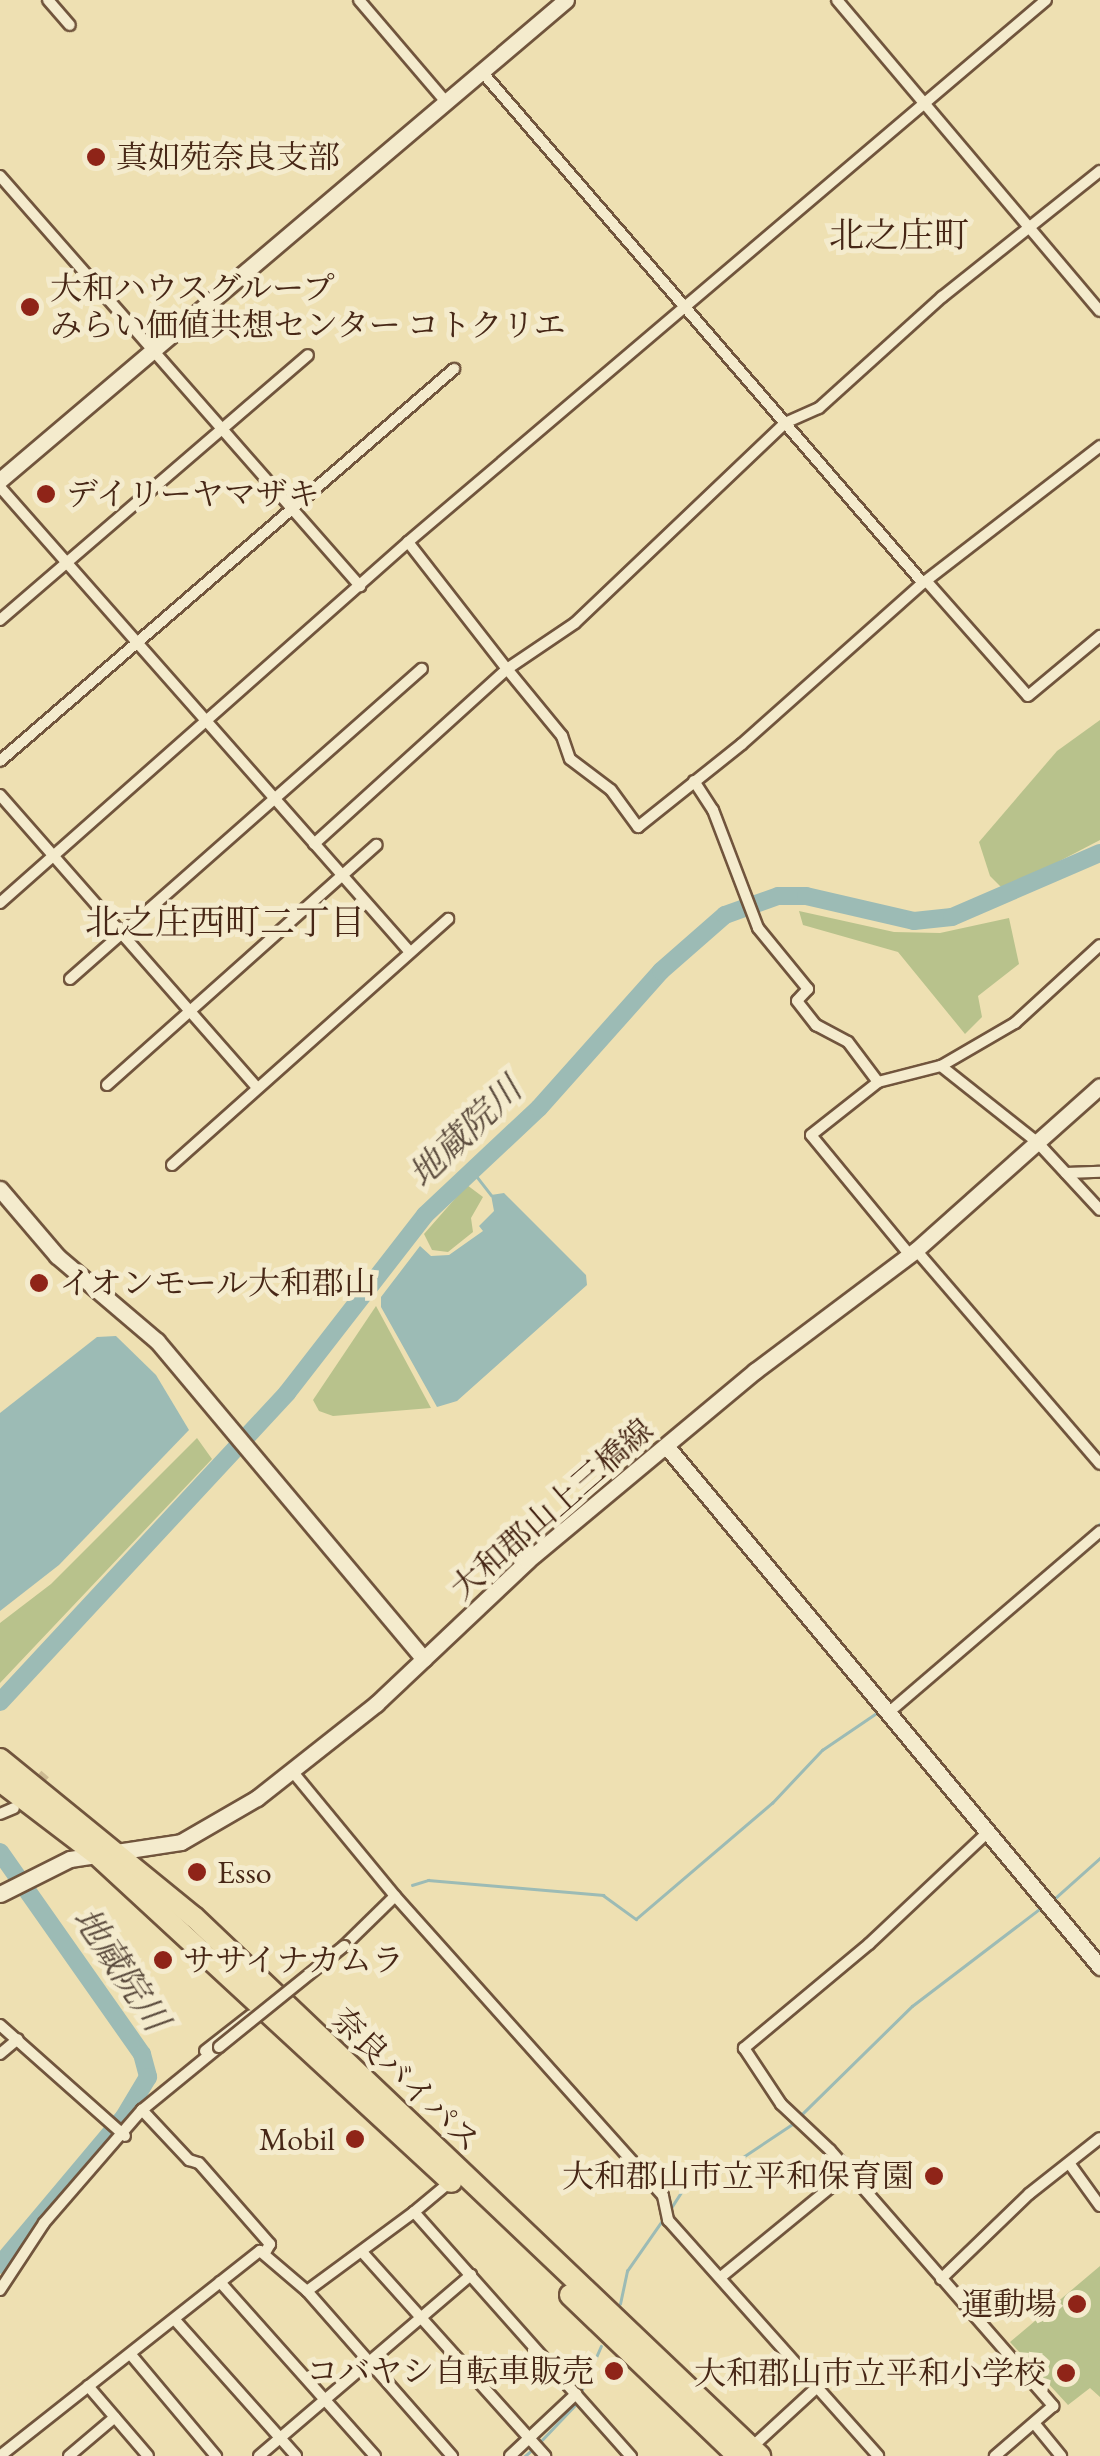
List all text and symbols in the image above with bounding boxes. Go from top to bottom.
place label: 真如苑奈良支部 [116,138,340,176]
marker: 真如苑奈良支部 [85,146,107,168]
district label: 北之庄町 [829,214,969,256]
place label: 大和ハウスグループ みらい価値共想センター コトクリエ [50,270,568,345]
marker: 大和ハウスグループ みらい価値共想センター コトクリエ [19,296,41,318]
place label: デイリーヤマザキ [66,475,322,513]
marker: デイリーヤマザキ [35,483,57,505]
district label: 北之庄西町二丁目 [85,901,365,943]
water label: 地蔵院川 [400,1068,530,1196]
place label: イオンモール大和郡山 [59,1264,378,1302]
marker: イオンモール大和郡山 [28,1272,50,1294]
street label: 大和郡山上三橋線 [443,1411,661,1607]
place label: Esso [217,1853,272,1891]
marker: Esso [186,1861,208,1883]
water label: 地蔵院川 [64,1899,178,2039]
place label: ササイナカムラ [183,1941,407,1979]
marker: ササイナカムラ [152,1949,174,1971]
street label: 奈良バイパス [324,2000,488,2160]
place label: Mobil [259,2120,335,2158]
marker: Mobil [344,2128,366,2150]
place label: 大和郡山市立平和保育園 [562,2157,914,2195]
marker: 大和郡山市立平和保育園 [923,2165,945,2187]
place label: 運動場 [961,2285,1057,2323]
marker: 運動場 [1066,2293,1088,2315]
place label: コバヤシ自転車販売 [306,2352,594,2390]
place label: 大和郡山市立平和小学校 [694,2354,1046,2392]
marker: コバヤシ自転車販売 [603,2360,625,2382]
marker: 大和郡山市立平和小学校 [1055,2362,1077,2384]

